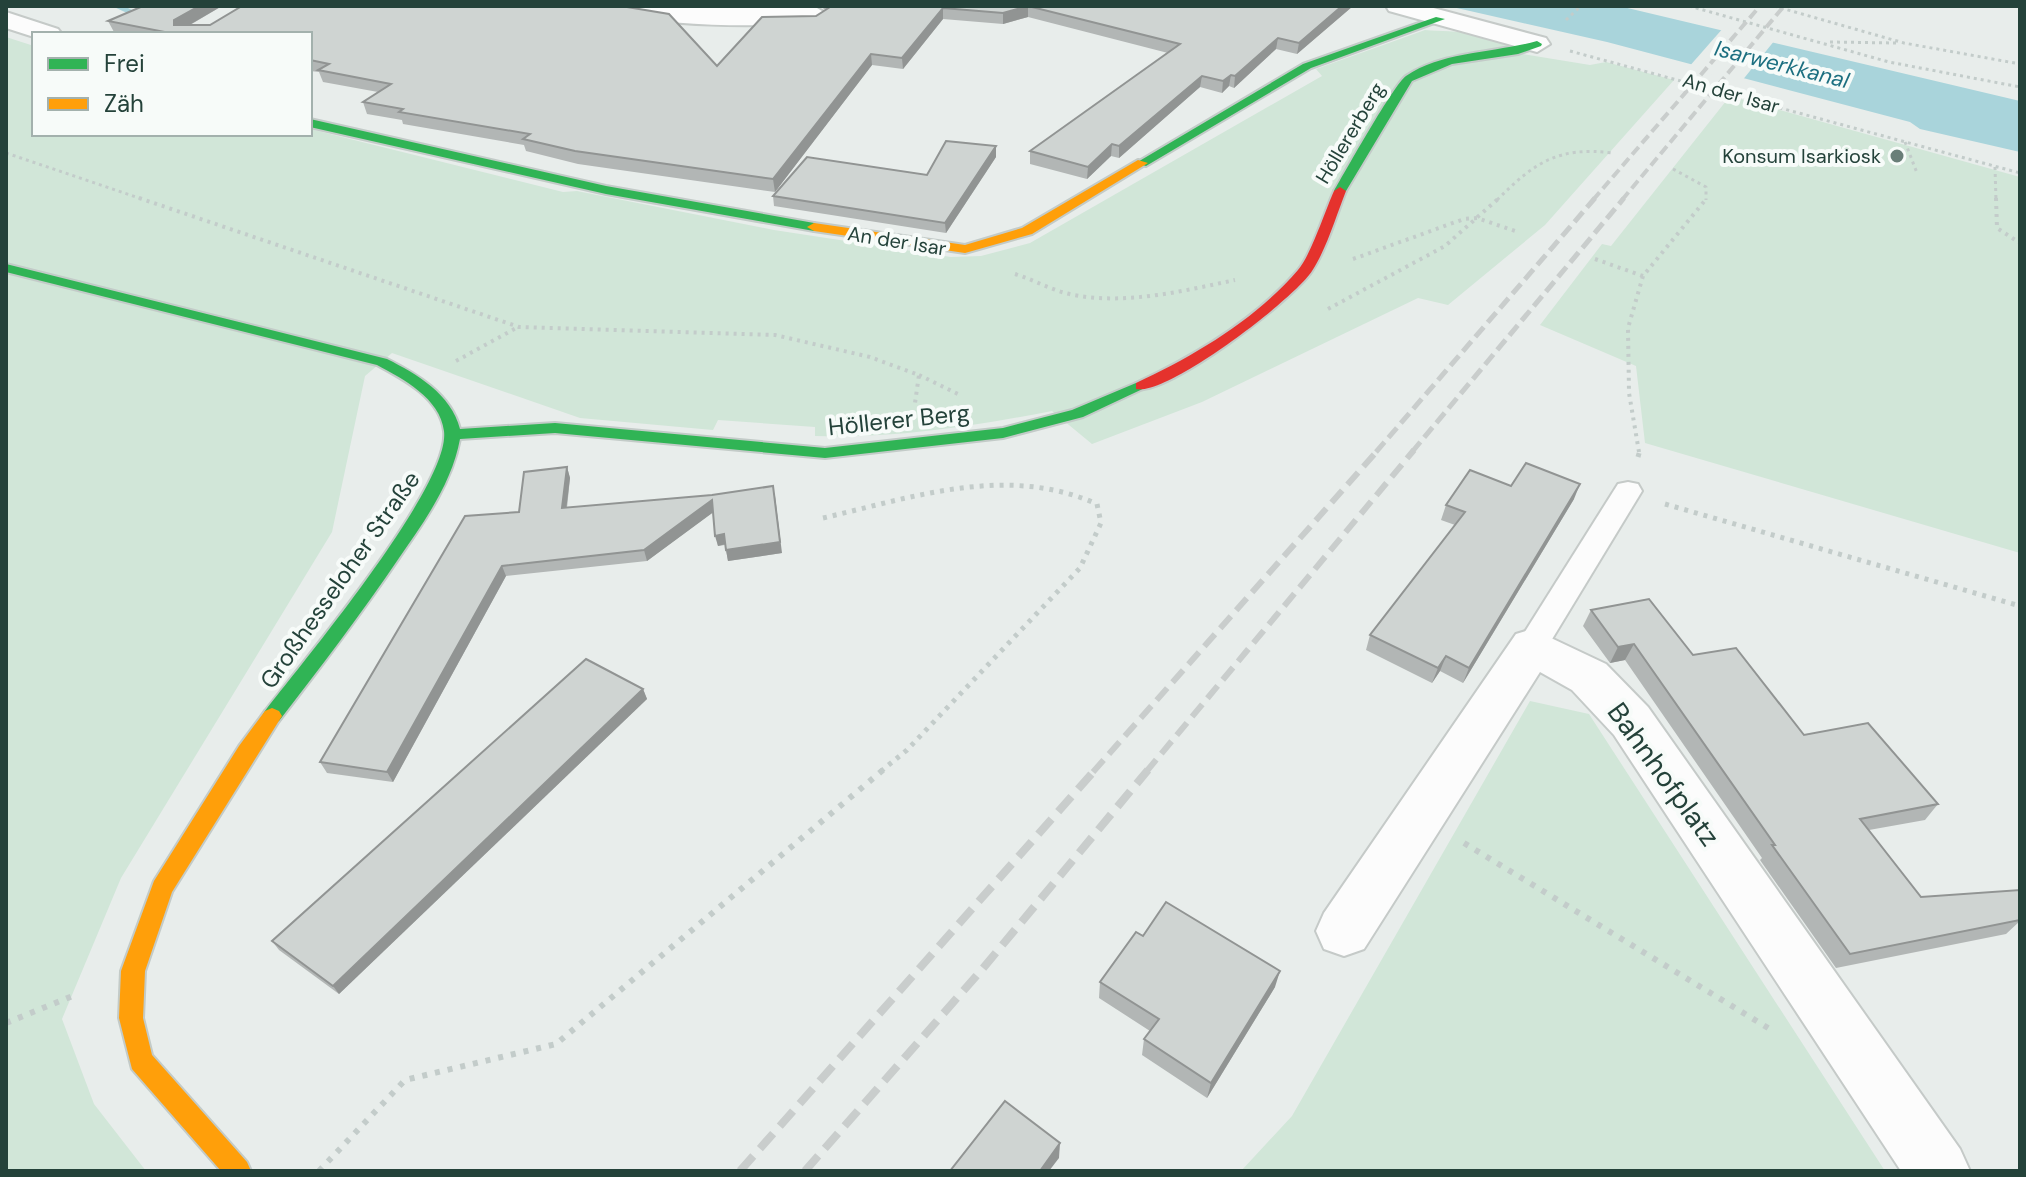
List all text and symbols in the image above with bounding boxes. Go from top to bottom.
legend [32,32,312,136]
water label: Isarwerkkanal [1712,34,1853,95]
text: Frei [104,48,145,79]
street label: An der Isar [1679,67,1783,119]
street label: Höllererberg [1310,78,1390,188]
text: Zäh [104,88,144,119]
place label: Konsum Isarkiosk [1722,143,1881,169]
marker: Konsum Isarkiosk [1888,147,1906,165]
street label: An der Isar [846,220,948,262]
street label: Höllerer Berg [827,397,971,442]
street label: Großhesseloher Straße [253,465,426,694]
street label: Bahnhofplatz [1599,695,1728,854]

